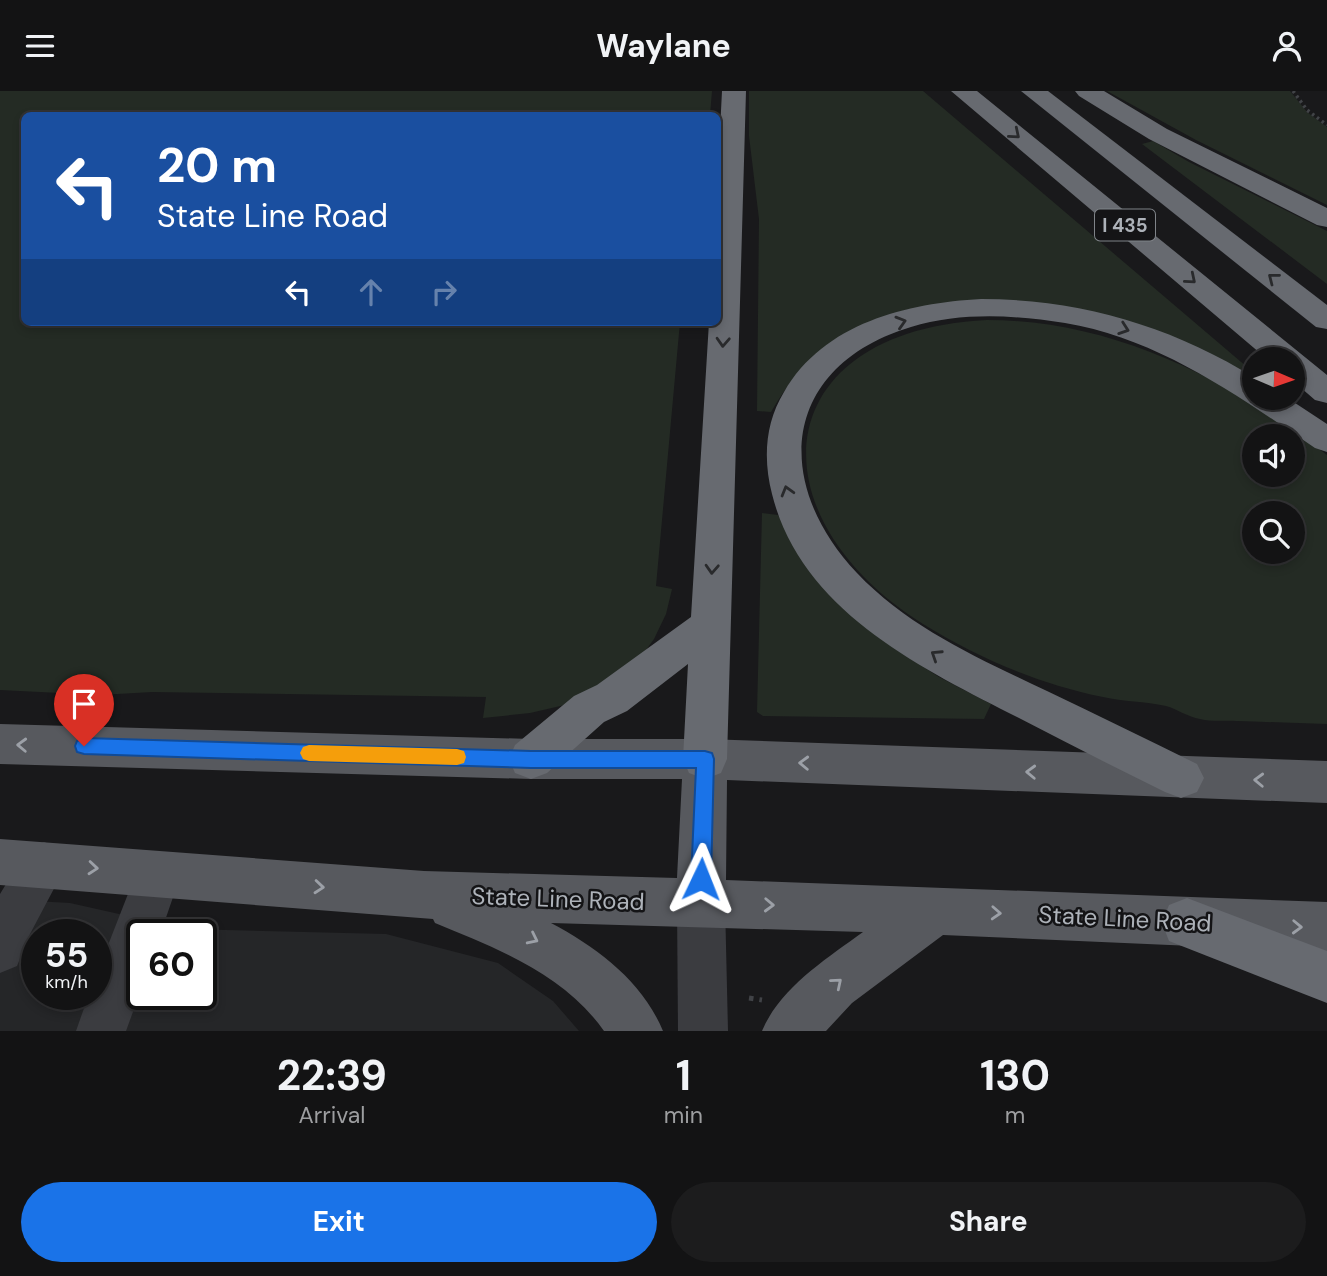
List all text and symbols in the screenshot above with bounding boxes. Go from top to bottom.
text: Waylane [596,25,731,67]
icon: menu [21,27,59,65]
icon: person [1268,27,1306,65]
one-way arrow [1008,126,1020,139]
text: 20 m [157,133,277,197]
icon: left [42,140,133,231]
text: State Line Road [157,195,388,237]
road number: I 435 [1095,209,1155,241]
one-way arrow [1183,271,1195,284]
icon: left [279,273,317,311]
icon: ahead [352,273,390,311]
icon: right [425,273,463,311]
one-way arrow [1268,274,1281,287]
one-way arrow [894,316,906,331]
one-way arrow [1118,321,1130,335]
one-way arrow [715,337,730,348]
north arrow [1242,347,1306,409]
map controls [1242,347,1305,564]
button: sound [1242,424,1305,487]
one-way arrow [781,485,795,497]
button: search [1242,501,1305,564]
one-way arrow [705,564,720,575]
one-way arrow [931,651,944,664]
pin [54,674,114,746]
icon: arrive [65,685,103,723]
one-way arrow [16,737,27,752]
one-way arrow [798,756,809,771]
one-way arrow [1026,764,1037,779]
one-way arrow [1253,772,1264,788]
position arrow [664,842,738,916]
one-way arrow [87,860,98,875]
one-way arrow [314,879,325,894]
street label: State Line Road [471,880,645,917]
one-way arrow [764,897,775,913]
street label: State Line Road [1038,898,1212,939]
one-way arrow [991,905,1002,920]
speed limit sign: 60 [126,919,217,1010]
one-way arrow [1292,919,1303,934]
one-way arrow [526,931,538,945]
text: 55 [45,932,88,978]
text: km/h [45,970,88,994]
one-way arrow [829,979,842,991]
text: 22:39 [277,1048,387,1103]
text: 1 [676,1048,691,1103]
text: 130 [980,1048,1050,1103]
text: Arrival [298,1100,365,1130]
text: min [664,1100,703,1130]
text: m [1005,1100,1025,1130]
button: Exit [21,1182,657,1262]
button: Share [671,1182,1306,1262]

